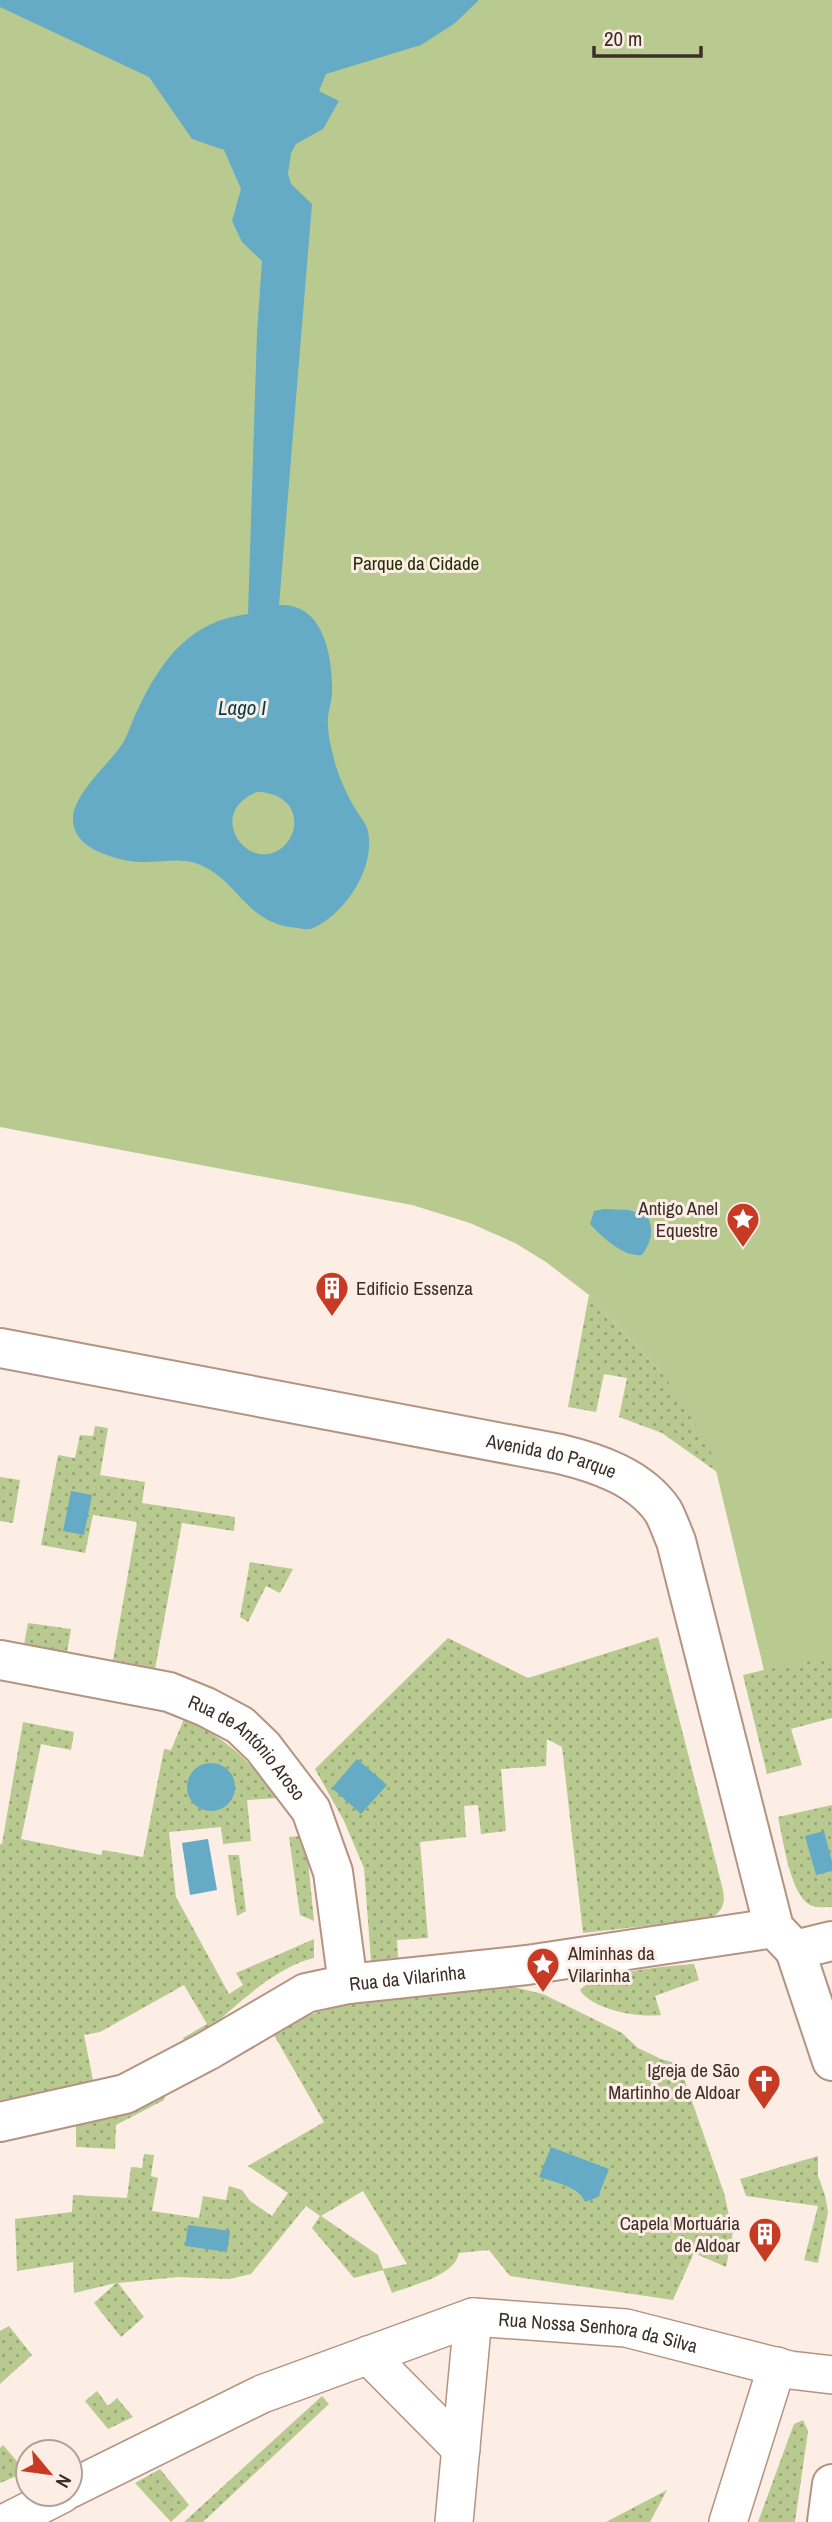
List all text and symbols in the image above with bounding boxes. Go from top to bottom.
scale bar [594,14,701,58]
text: 20 m [604,24,642,53]
park label: Parque da Cidade [353,550,479,576]
water label: Lago I [218,693,266,722]
place label: Antigo Anel Equestre [637,1195,718,1243]
place icon: Antigo Anel Equestre [724,1200,762,1249]
building icon: Edificio Essenza [313,1269,351,1318]
place label: Edificio Essenza [356,1275,473,1301]
street label: Avenida do Parque [483,1427,621,1484]
street label: Rua de António Aroso [185,1688,312,1806]
place label: Alminhas da Vilarinha [567,1940,655,1988]
place icon: Alminhas da Vilarinha [524,1945,562,1994]
street label: Rua da Vilarinha [348,1959,467,1997]
place label: Igreja de São Martinho de Aldoar [608,2057,741,2105]
church icon: Igreja de São Martinho de Aldoar [745,2062,783,2111]
place label: Capela Mortuária de Aldoar [620,2210,741,2258]
building icon: Capela Mortuária de Aldoar [746,2215,784,2264]
street label: Rua Nossa Senhora da Silva [498,2306,701,2359]
north arrow [14,2438,84,2508]
text: N [50,2470,78,2492]

